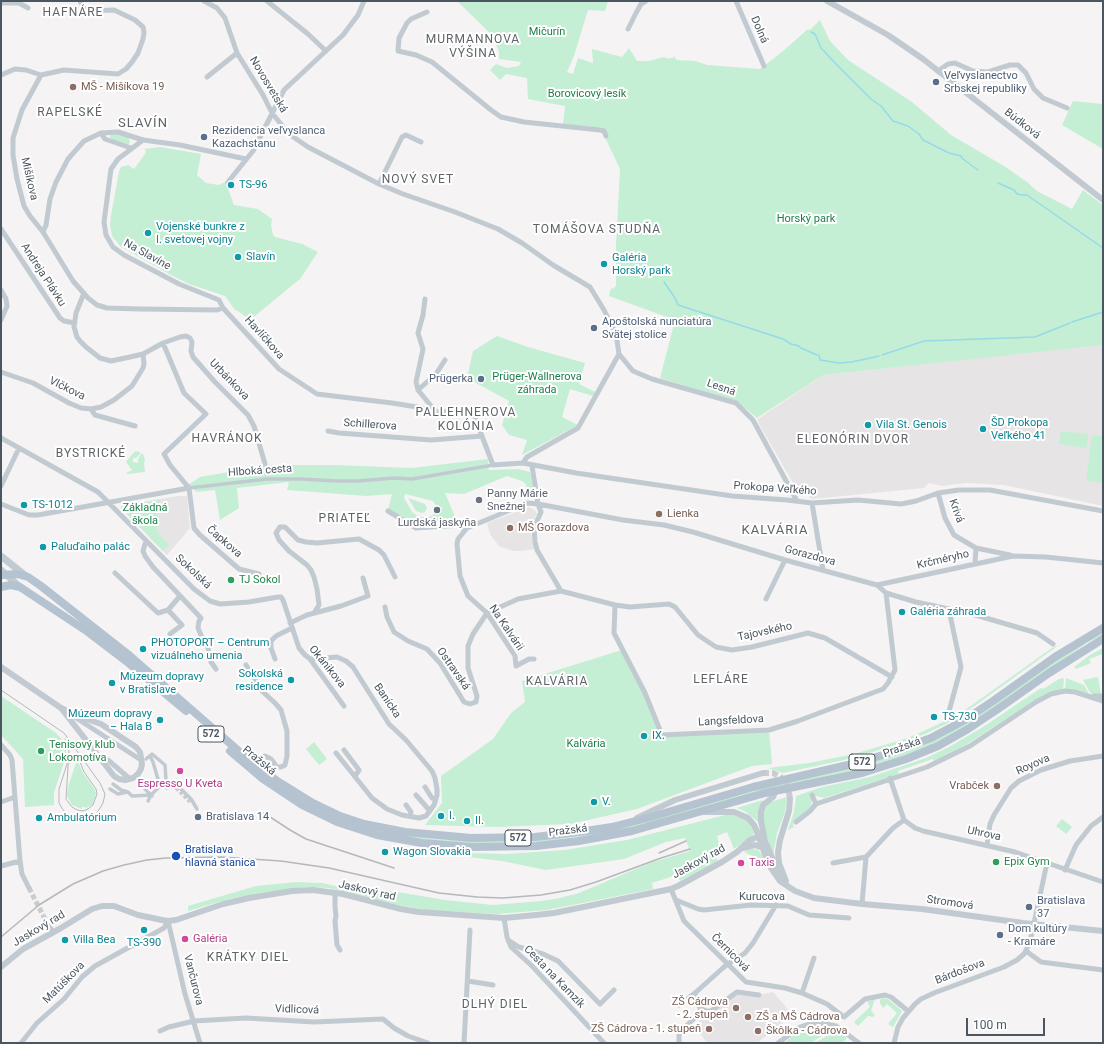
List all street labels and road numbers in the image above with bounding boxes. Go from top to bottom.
street label: Dolná [747,14,771,46]
street label: Novosvetská [246,55,290,115]
street label: Búdková [1001,106,1043,142]
street label: Mišíkova [18,156,40,202]
street label: Na Slavíne [121,237,173,273]
street label: Andreja Plávku [18,241,68,309]
street label: Havlíčkova [241,314,287,362]
street label: Urbánkova [206,357,252,403]
street label: Vlčkova [47,375,87,403]
street label: Lesná [705,377,737,399]
street label: Schillerova [343,417,397,433]
street label: Hlboká cesta [228,462,292,480]
street label: Prokopa Veľkého [733,480,817,498]
street label: Krivá [946,497,966,525]
street label: Čapkova [204,523,244,561]
street label: Gorazdova [783,543,837,569]
street label: Krčméryho [916,548,970,572]
street label: Sokolská [172,552,214,592]
street label: Na Kalvárii [486,603,526,653]
street label: Tajovského [737,620,793,644]
street label: Okánikova [306,643,348,691]
street label: Ostravská [434,645,472,693]
street label: Banícka [371,681,403,721]
street label: Langsfeldova [698,713,764,729]
road number: 572 [198,726,224,742]
street label: Pražská [881,735,923,761]
street label: Pražská [240,744,278,778]
street label: Royova [1014,752,1052,778]
road number: 572 [849,754,875,770]
street label: Pražská [548,822,588,840]
street label: Uhrova [966,824,1002,844]
road number: 572 [505,830,531,846]
street label: Jaskový rad [670,842,728,882]
street label: Jaskový rad [337,878,397,904]
street label: Kurucova [739,890,785,904]
street label: Stromová [926,893,974,913]
street label: Jaskový rad [11,908,67,950]
street label: Černicová [708,931,752,975]
street label: Cesta na Kamzík [521,943,587,1011]
street label: Vančurova [180,953,206,1007]
street label: Bárdošova [933,957,987,987]
street label: Matúškova [40,959,88,1007]
street label: Vidlicová [275,1003,319,1017]

